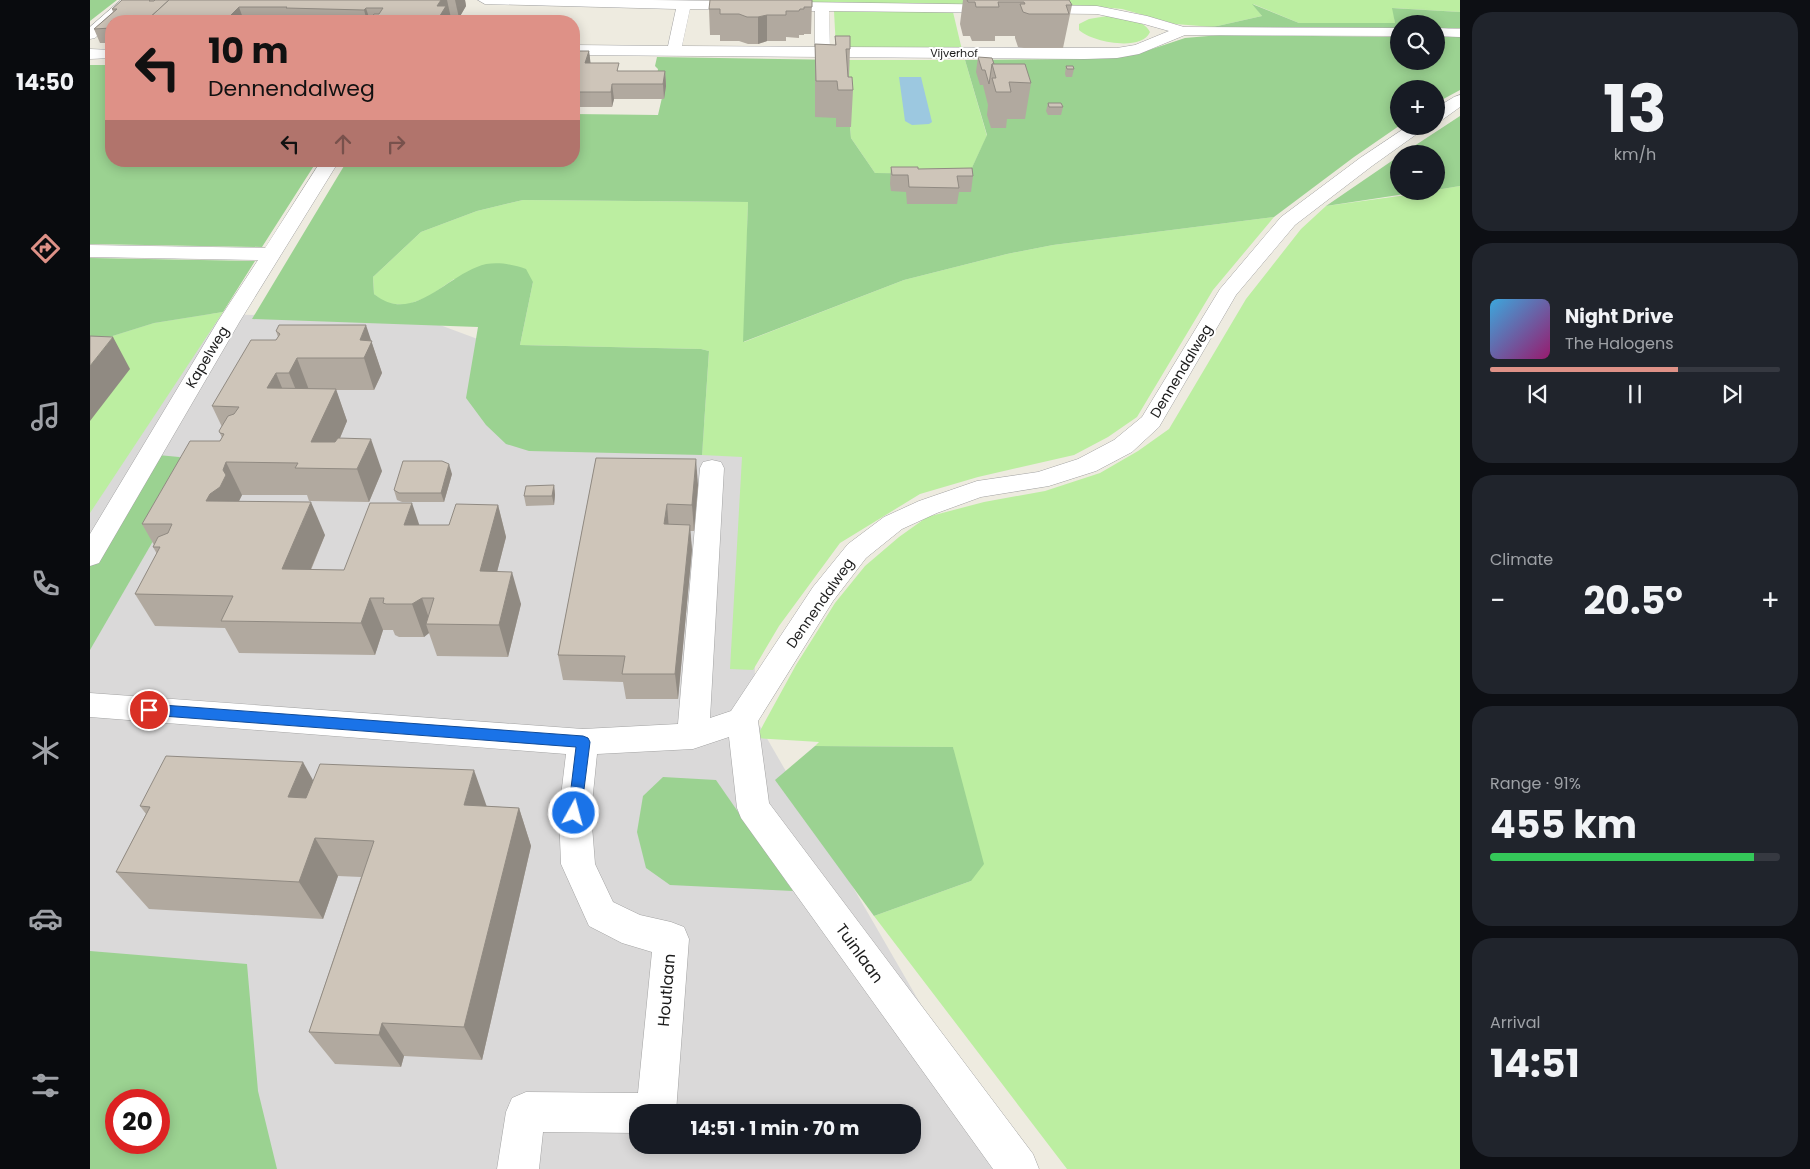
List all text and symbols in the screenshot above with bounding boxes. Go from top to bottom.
map controls [1390,15,1445,200]
button: search [1390,15,1445,70]
text: 10 m [208,26,288,75]
icon: left [125,35,190,100]
street label: Vijverhof [930,45,978,61]
text: 13 [1603,64,1667,155]
text: 14:50 [16,67,74,98]
text: Dennendalweg [208,73,375,104]
button: + [1390,80,1445,135]
icon: left [276,130,304,158]
icon: ahead [329,130,357,158]
icon: right [382,130,410,158]
text: km/h [1614,143,1656,166]
button: − [1390,145,1445,200]
icon: directions [28,231,63,266]
text: Night Drive [1565,303,1674,330]
street label: Dennendalweg [1145,320,1217,422]
street label: Kapelweg [181,322,233,392]
text: The Halogens [1565,332,1673,355]
icon: previous [1524,380,1552,408]
icon: pause [1621,380,1649,408]
icon: next [1718,380,1746,408]
icon: music [28,399,63,434]
text: Climate [1490,548,1553,571]
street label: Dennendalweg [781,554,859,652]
icon: phone [28,566,63,601]
text: 20.5° [1583,574,1683,627]
text: − [1490,581,1505,620]
text: + [1761,581,1780,620]
pin [128,689,170,731]
icon: arrive [135,696,163,724]
icon: climate [28,733,63,768]
text: Range · 91% [1490,772,1581,795]
position arrow [547,786,599,838]
text: 455 km [1490,798,1637,851]
icon: car [28,901,63,936]
street label: Tuinlaan [830,919,889,988]
street label: Houtlaan [652,953,681,1028]
text: Arrival [1490,1011,1540,1034]
text: 14:51 [1490,1037,1580,1090]
icon: filters [28,1068,63,1103]
speed limit sign: 20 [105,1089,170,1154]
text: 14:51 · 1 min · 70 m [691,1115,859,1142]

